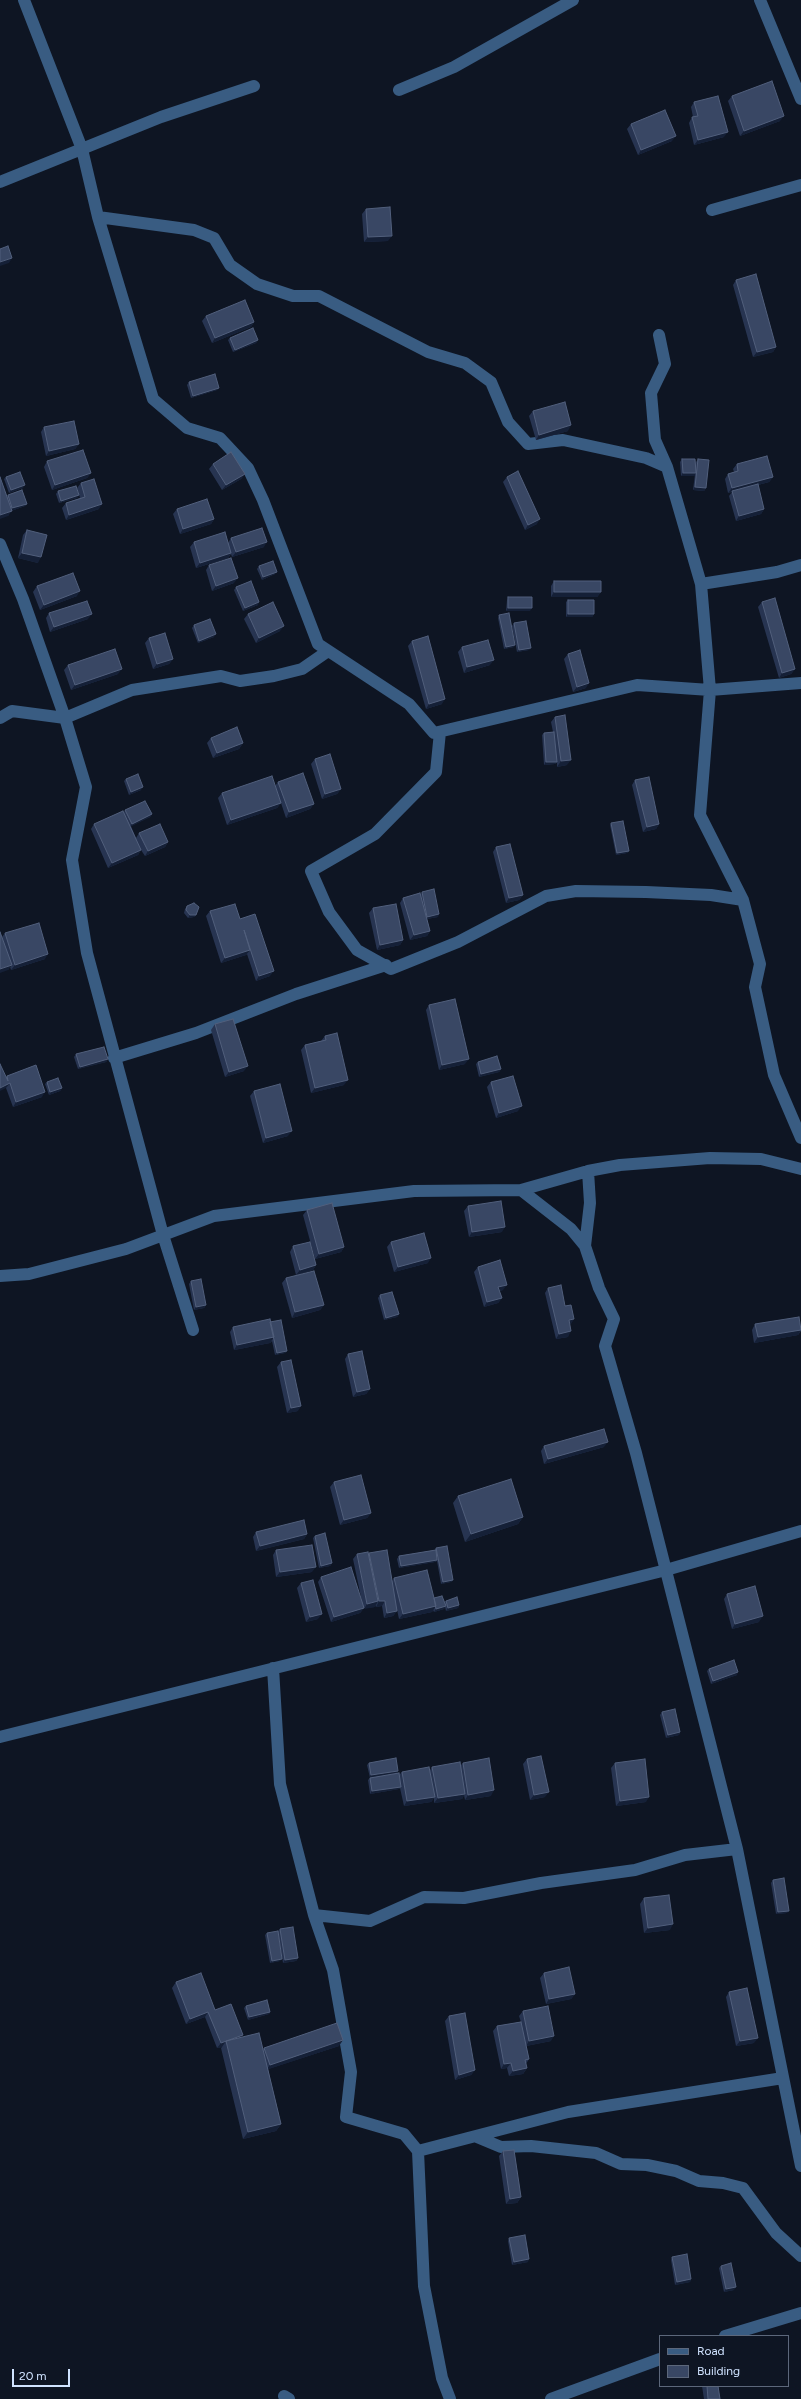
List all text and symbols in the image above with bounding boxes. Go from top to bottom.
legend [659,2335,789,2387]
text: Road [697,2344,725,2358]
scale bar [14,2361,72,2387]
text: Building [697,2364,740,2378]
text: 20 m [19,2369,47,2383]

